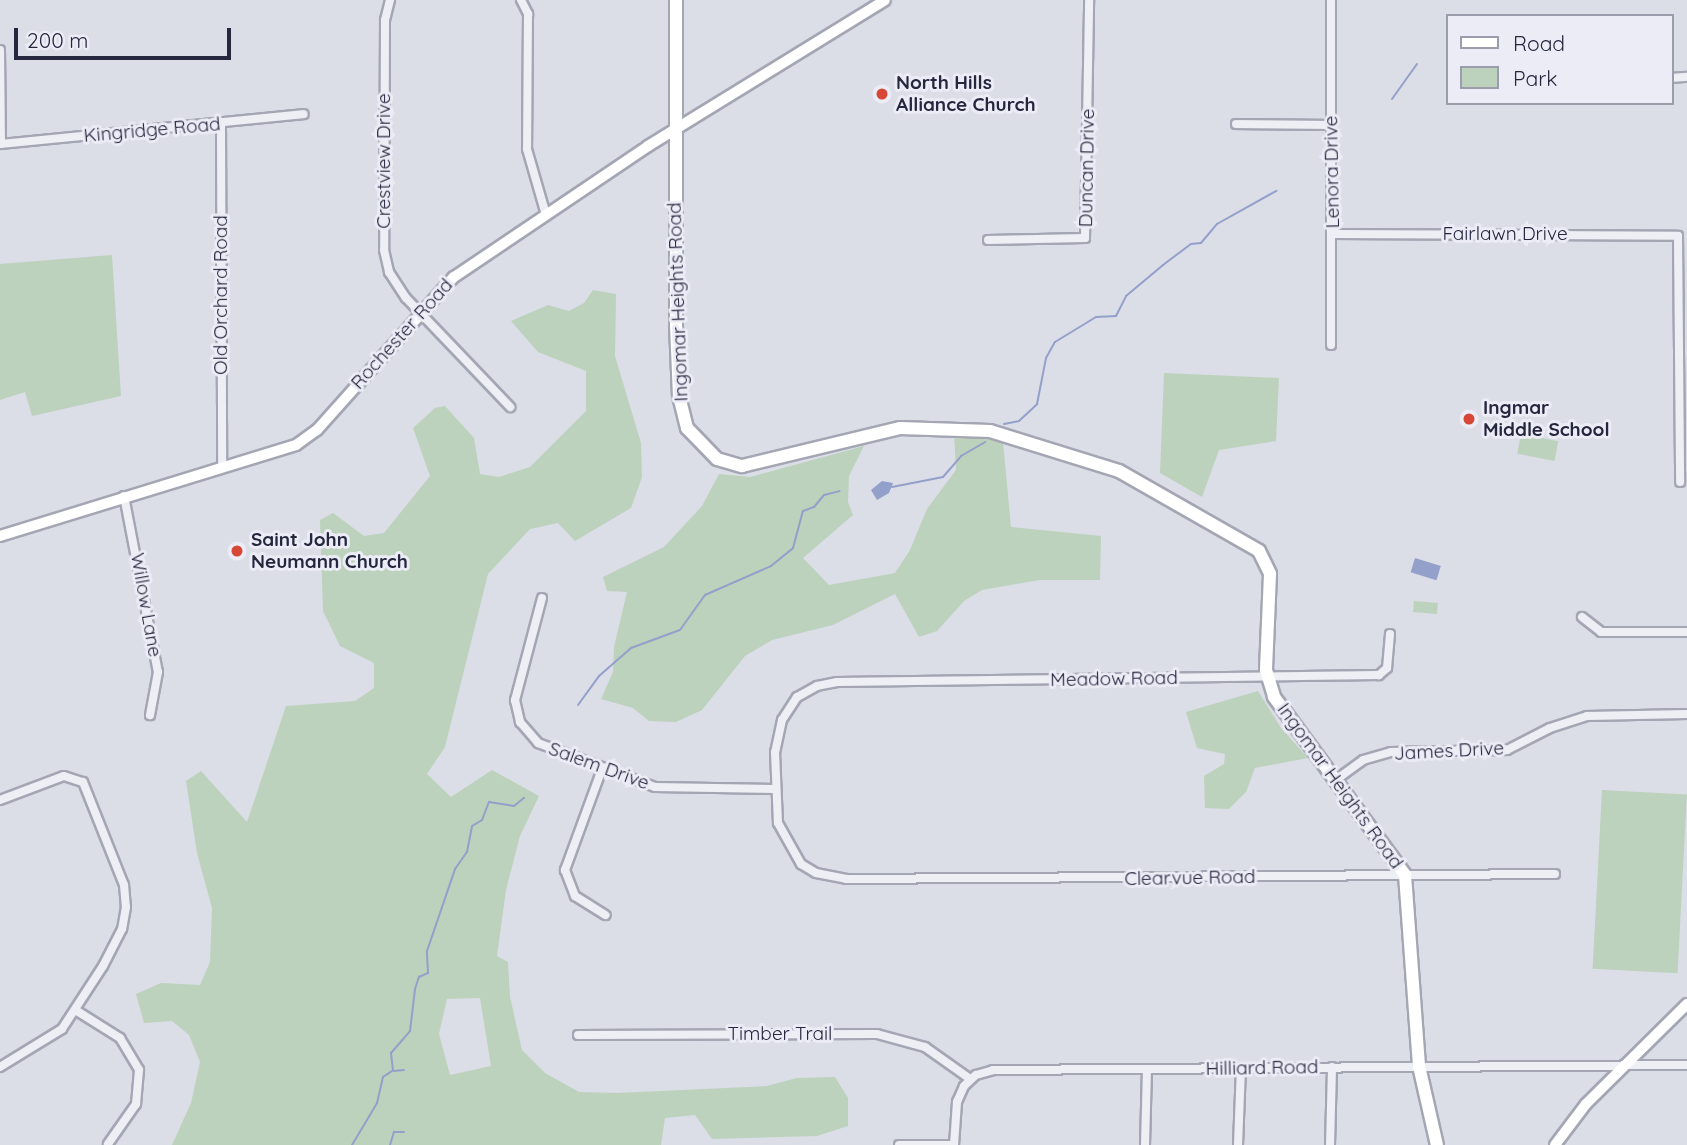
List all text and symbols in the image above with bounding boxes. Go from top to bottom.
scale bar [18,14,234,58]
legend [1446,14,1673,105]
text: 200 m [27,27,89,53]
text: Road [1513,30,1565,56]
text: Park [1513,65,1557,91]
place label: North Hills Alliance Church [896,72,1036,116]
marker: North Hills Alliance Church [874,86,890,102]
street label: Crestview Drive [373,93,395,229]
street label: Duncan Drive [1075,108,1099,228]
street label: Kingridge Road [83,113,221,147]
street label: Lenora Drive [1320,115,1344,229]
street label: Ingomar Heights Road [663,202,693,402]
street label: Old Orchard Road [210,215,232,375]
street label: Fairlawn Drive [1442,223,1568,245]
street label: Rochester Road [346,274,458,394]
place label: Ingmar Middle School [1483,397,1610,441]
marker: Ingmar Middle School [1461,411,1477,427]
place label: Saint John Neumann Church [251,529,408,573]
marker: Saint John Neumann Church [229,543,245,559]
street label: Willow Lane [126,551,166,659]
street label: Meadow Road [1050,666,1178,692]
street label: Ingomar Heights Road [1272,699,1408,873]
street label: Salem Drive [546,737,652,795]
street label: James Drive [1393,737,1505,765]
street label: Clearvue Road [1124,865,1256,891]
street label: Timber Trail [728,1023,832,1045]
street label: Hilliard Road [1205,1056,1319,1080]

